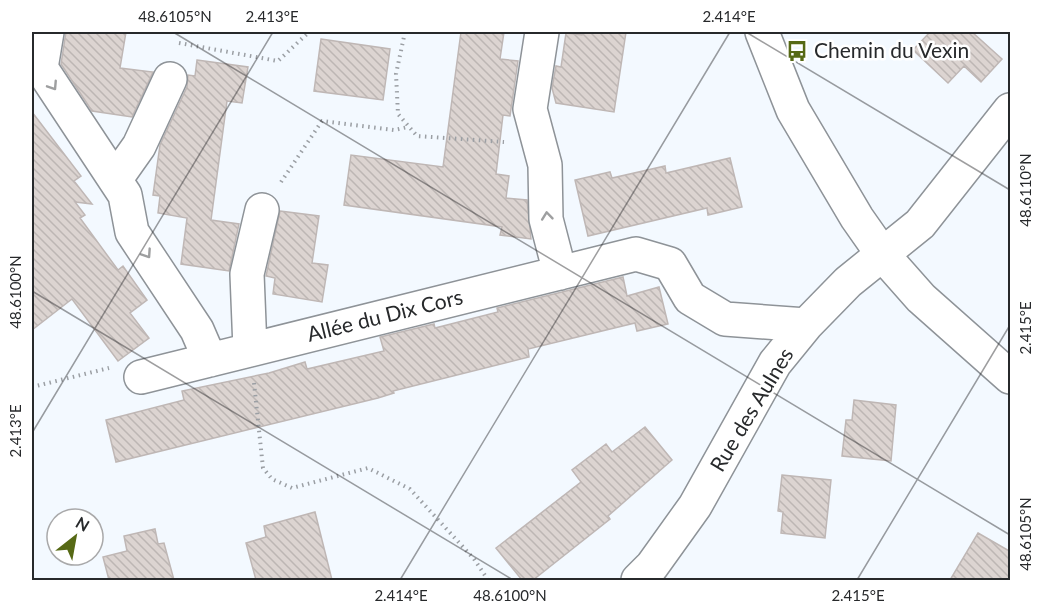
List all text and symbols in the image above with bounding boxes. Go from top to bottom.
text: 48.6105°N [138,7,212,25]
text: 2.413°E [245,7,299,25]
text: 2.414°E [702,7,756,25]
place label: Chemin du Vexin [814,37,969,62]
bus stop icon: Chemin du Vexin [785,39,809,63]
one-way arrow [46,80,58,90]
text: 48.6110°N [1016,153,1034,227]
one-way arrow [541,212,554,221]
one-way arrow [139,248,150,259]
text: 48.6100°N [6,255,24,329]
street label: Allée du Dix Cors [304,283,465,346]
text: 2.415°E [1016,301,1034,355]
street label: Rue des Aulnes [704,343,797,476]
text: 2.413°E [6,404,24,458]
text: 48.6105°N [1016,497,1034,571]
north arrow [45,507,105,567]
text: N [73,512,93,535]
text: 2.414°E [374,586,428,604]
text: 48.6100°N [473,586,547,604]
text: 2.415°E [831,586,885,604]

